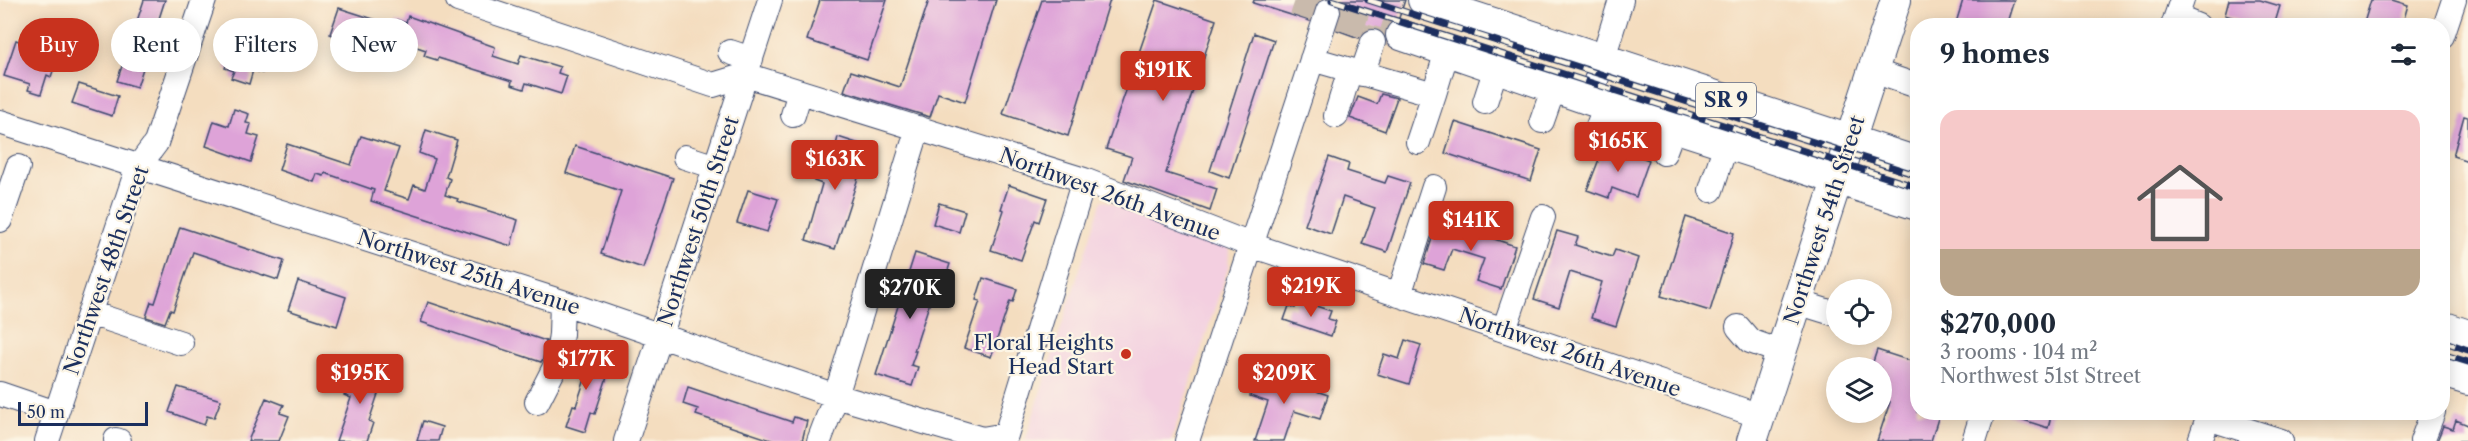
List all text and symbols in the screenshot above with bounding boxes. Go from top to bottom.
chip: Buy [18,18,99,72]
chip: Rent [111,18,201,72]
chip: Filters [213,18,318,72]
chip: New [330,18,418,72]
text: 9 homes [1940,38,2050,70]
icon: filters [2387,38,2420,71]
pin: $191K [1121,51,1205,102]
text: $191K [1134,58,1192,82]
road number: SR 9 [1696,83,1756,117]
street label: Northwest 50th Street [652,112,744,329]
street label: Northwest 54th Street [1778,112,1870,328]
pin: $165K [1576,122,1660,173]
text: $165K [1588,129,1648,153]
pin: $163K [793,140,877,191]
street label: Northwest 26th Avenue [996,142,1224,246]
text: $163K [805,147,865,171]
icon: home [2126,149,2234,257]
street label: Northwest 48th Street [58,162,154,378]
pin: $141K [1429,201,1513,252]
text: $141K [1443,208,1500,232]
street label: Northwest 25th Avenue [355,224,583,320]
pin: $219K [1269,267,1353,318]
pin: $270K [868,269,952,320]
text: $219K [1281,274,1341,298]
text: $270K [879,276,941,300]
map controls [1826,279,1892,423]
button: locate [1826,279,1892,345]
street label: Northwest 26th Avenue [1456,302,1684,402]
text: $270,000 [1940,308,2056,340]
place label: Floral Heights Head Start [973,330,1115,379]
pin: $177K [544,340,628,391]
text: 3 rooms · 104 m² [1940,340,2097,364]
text: $177K [557,347,615,371]
marker: Floral Heights Head Start [1119,347,1133,361]
pin: $195K [318,354,402,405]
pin: $209K [1242,354,1326,405]
button: layers [1826,357,1892,423]
text: $195K [330,361,390,385]
text: $209K [1252,361,1316,385]
text: Northwest 51st Street [1940,364,2141,388]
scale bar [18,399,148,426]
text: 50 m [27,402,65,422]

